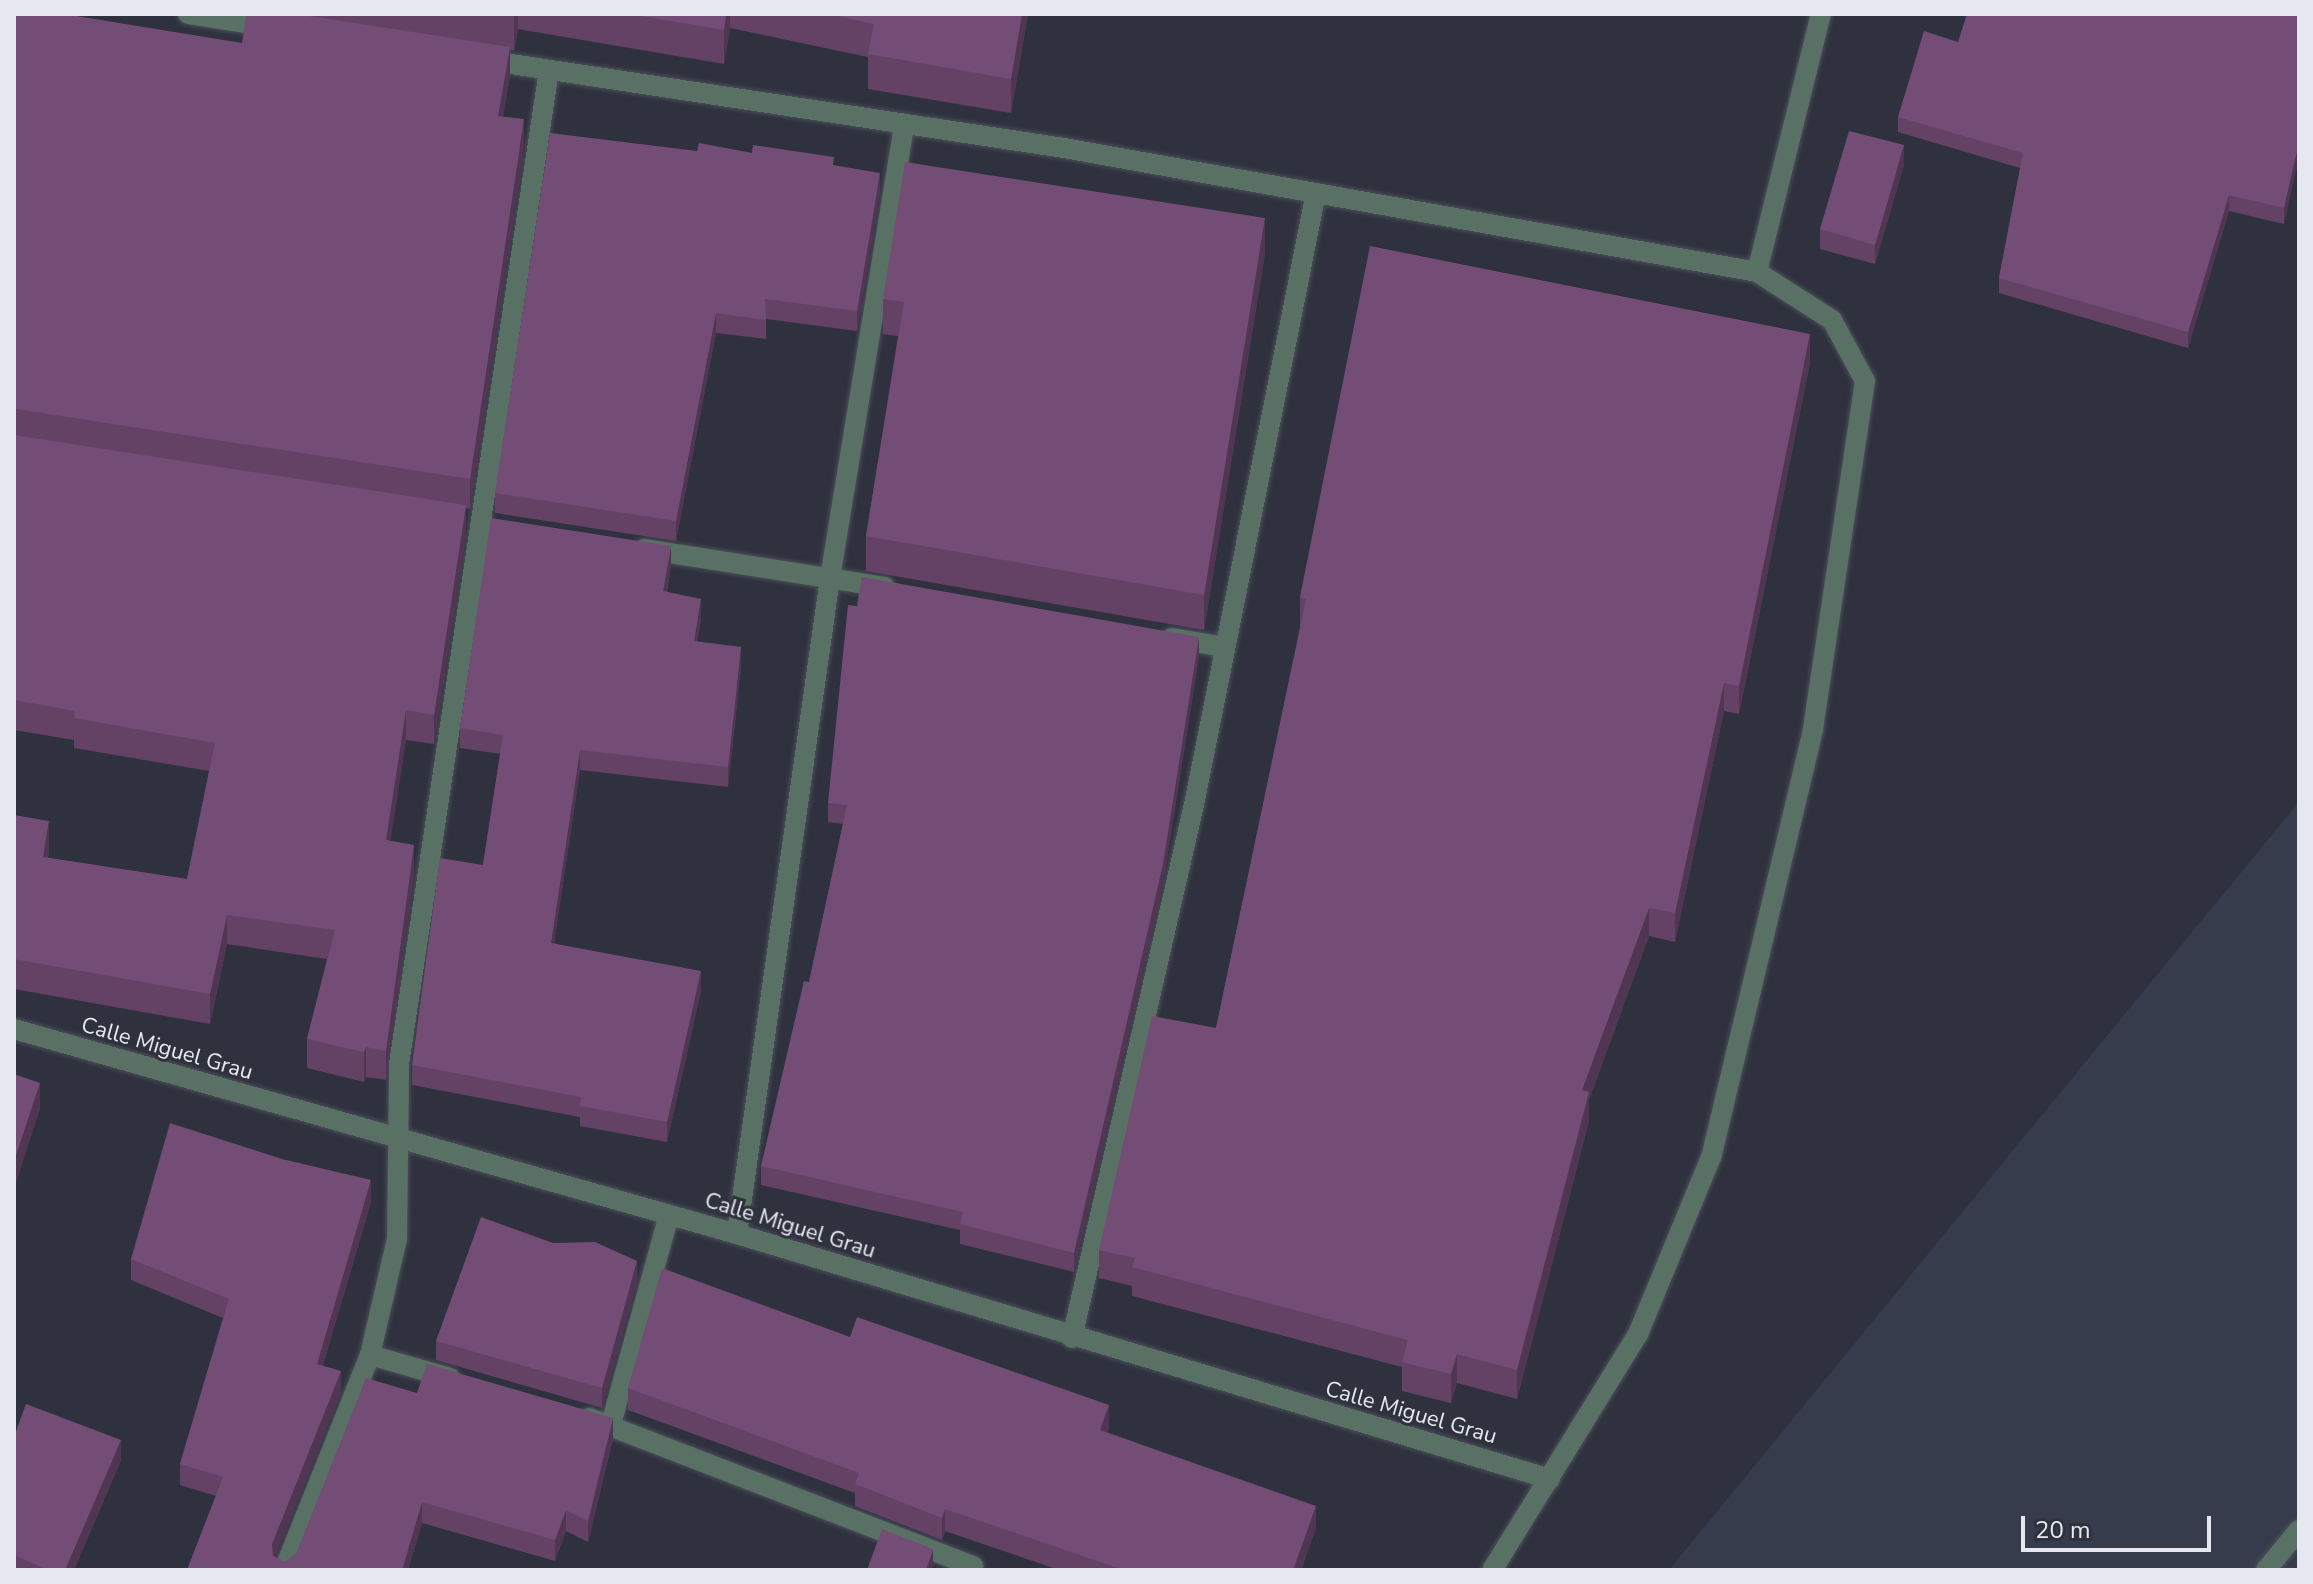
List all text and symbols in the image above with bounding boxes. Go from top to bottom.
street label: Calle Miguel Grau [78,1012,256,1086]
street label: Calle Miguel Grau [701,1187,879,1265]
street label: Calle Miguel Grau [1322,1376,1500,1450]
scale bar [2025,1500,2215,1550]
text: 20 m [2035,1514,2091,1546]

